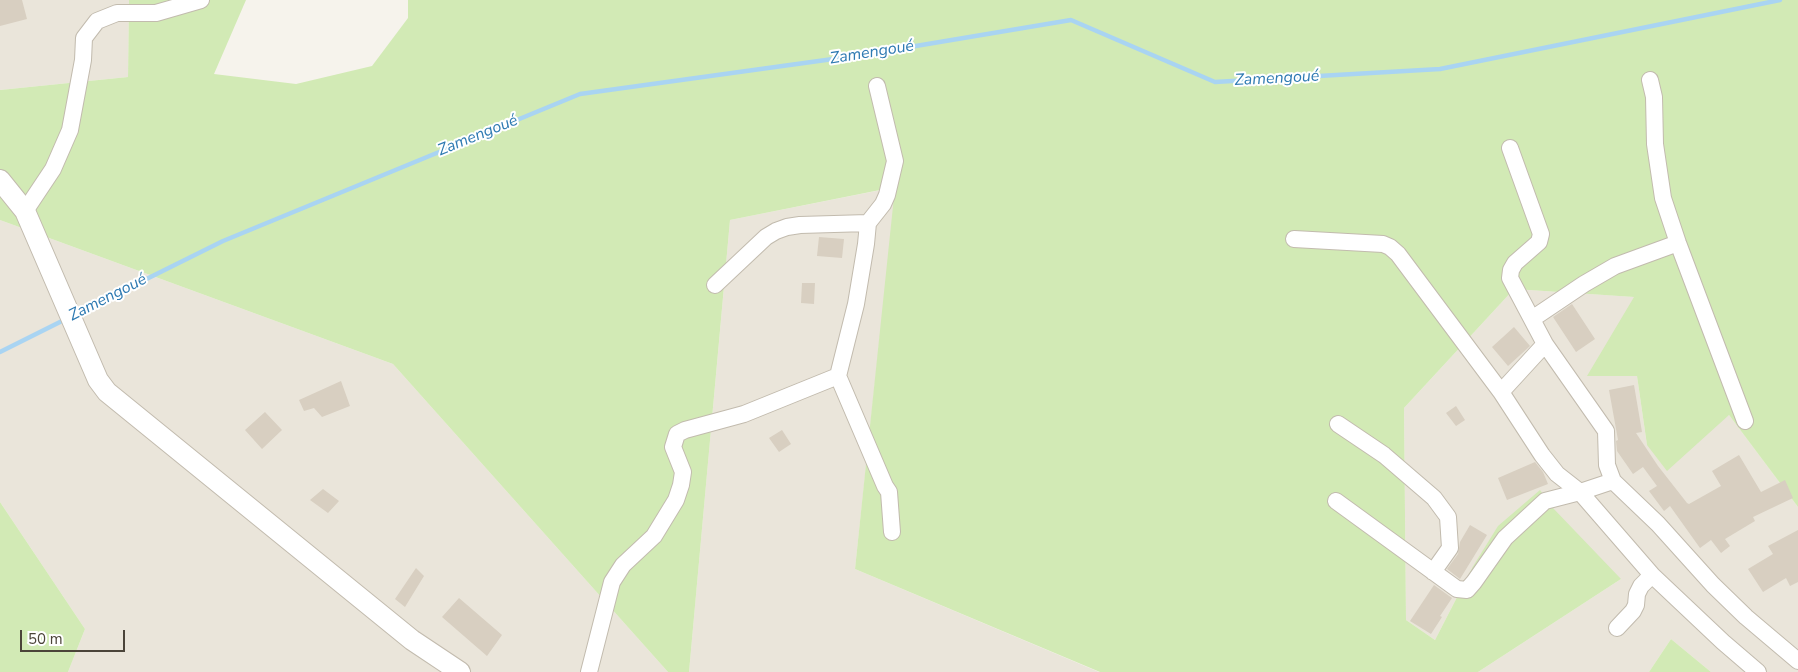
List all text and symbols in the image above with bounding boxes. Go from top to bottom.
water label: Zamengoué [829,37,915,69]
water label: Zamengoué [1234,67,1320,91]
water label: Zamengoué [435,111,521,161]
water label: Zamengoué [66,270,150,326]
scale bar [22,620,128,652]
text: 50 m [28,629,63,649]

